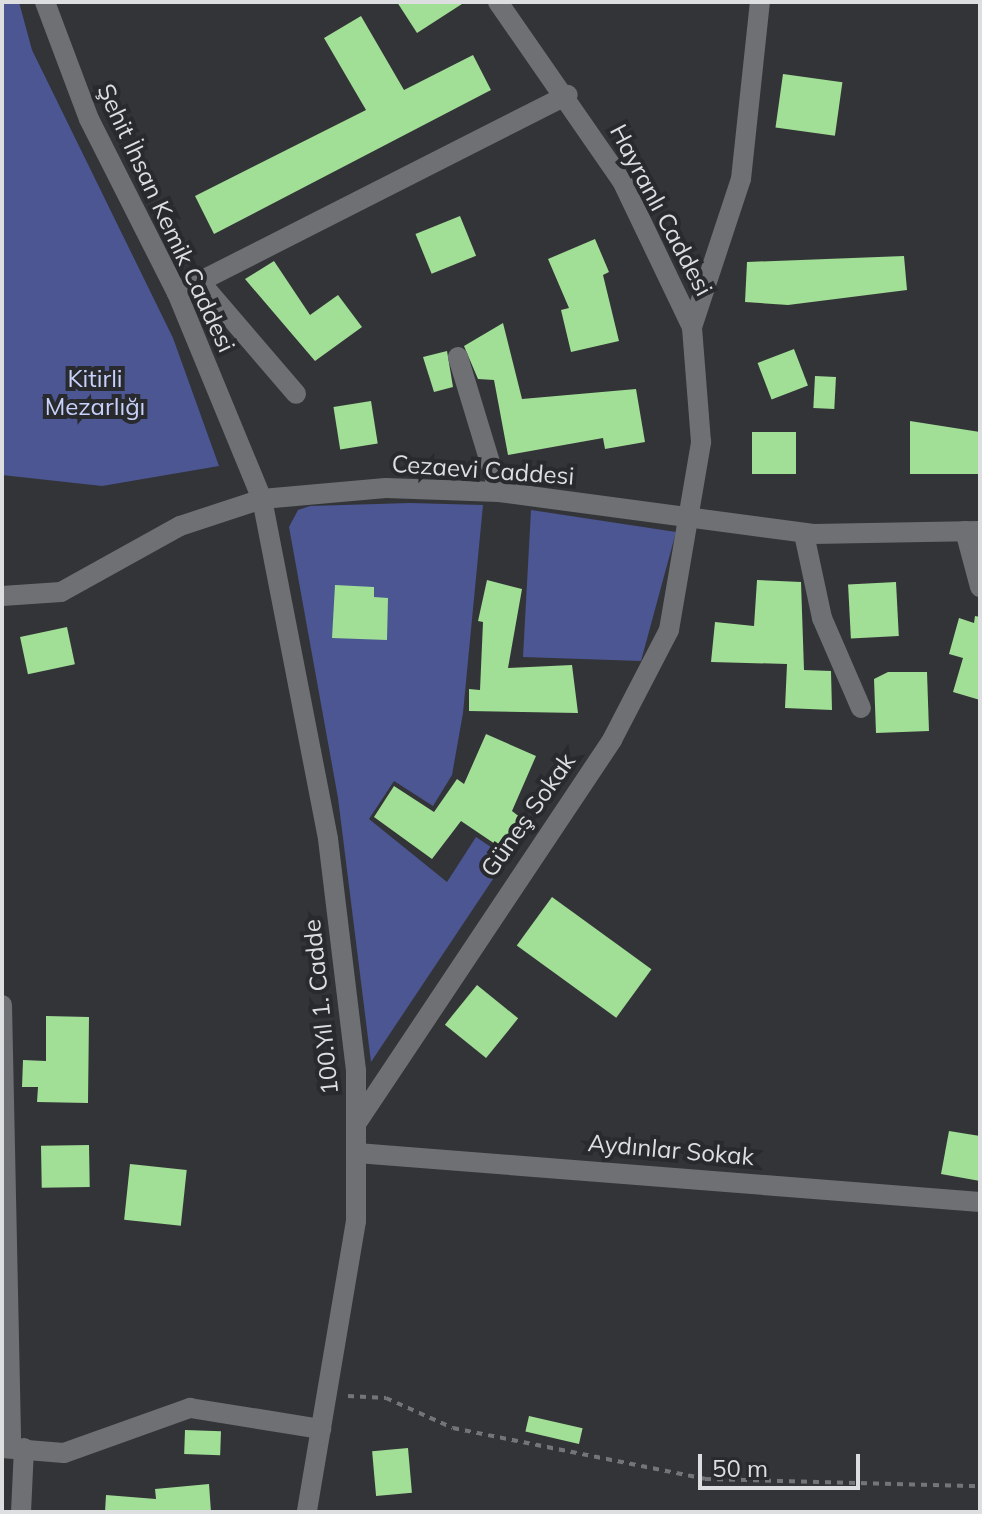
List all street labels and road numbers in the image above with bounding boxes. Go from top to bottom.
street label: Şehit İhsan Kemik Caddesi [91,79,241,357]
street label: Hayranlı Caddesi [604,119,718,301]
street label: Cezaevi Caddesi [391,449,575,491]
street label: Güneş Sokak [475,748,581,882]
street label: 100.Yıl 1. Cadde [297,918,345,1096]
street label: Aydınlar Sokak [587,1128,755,1172]

